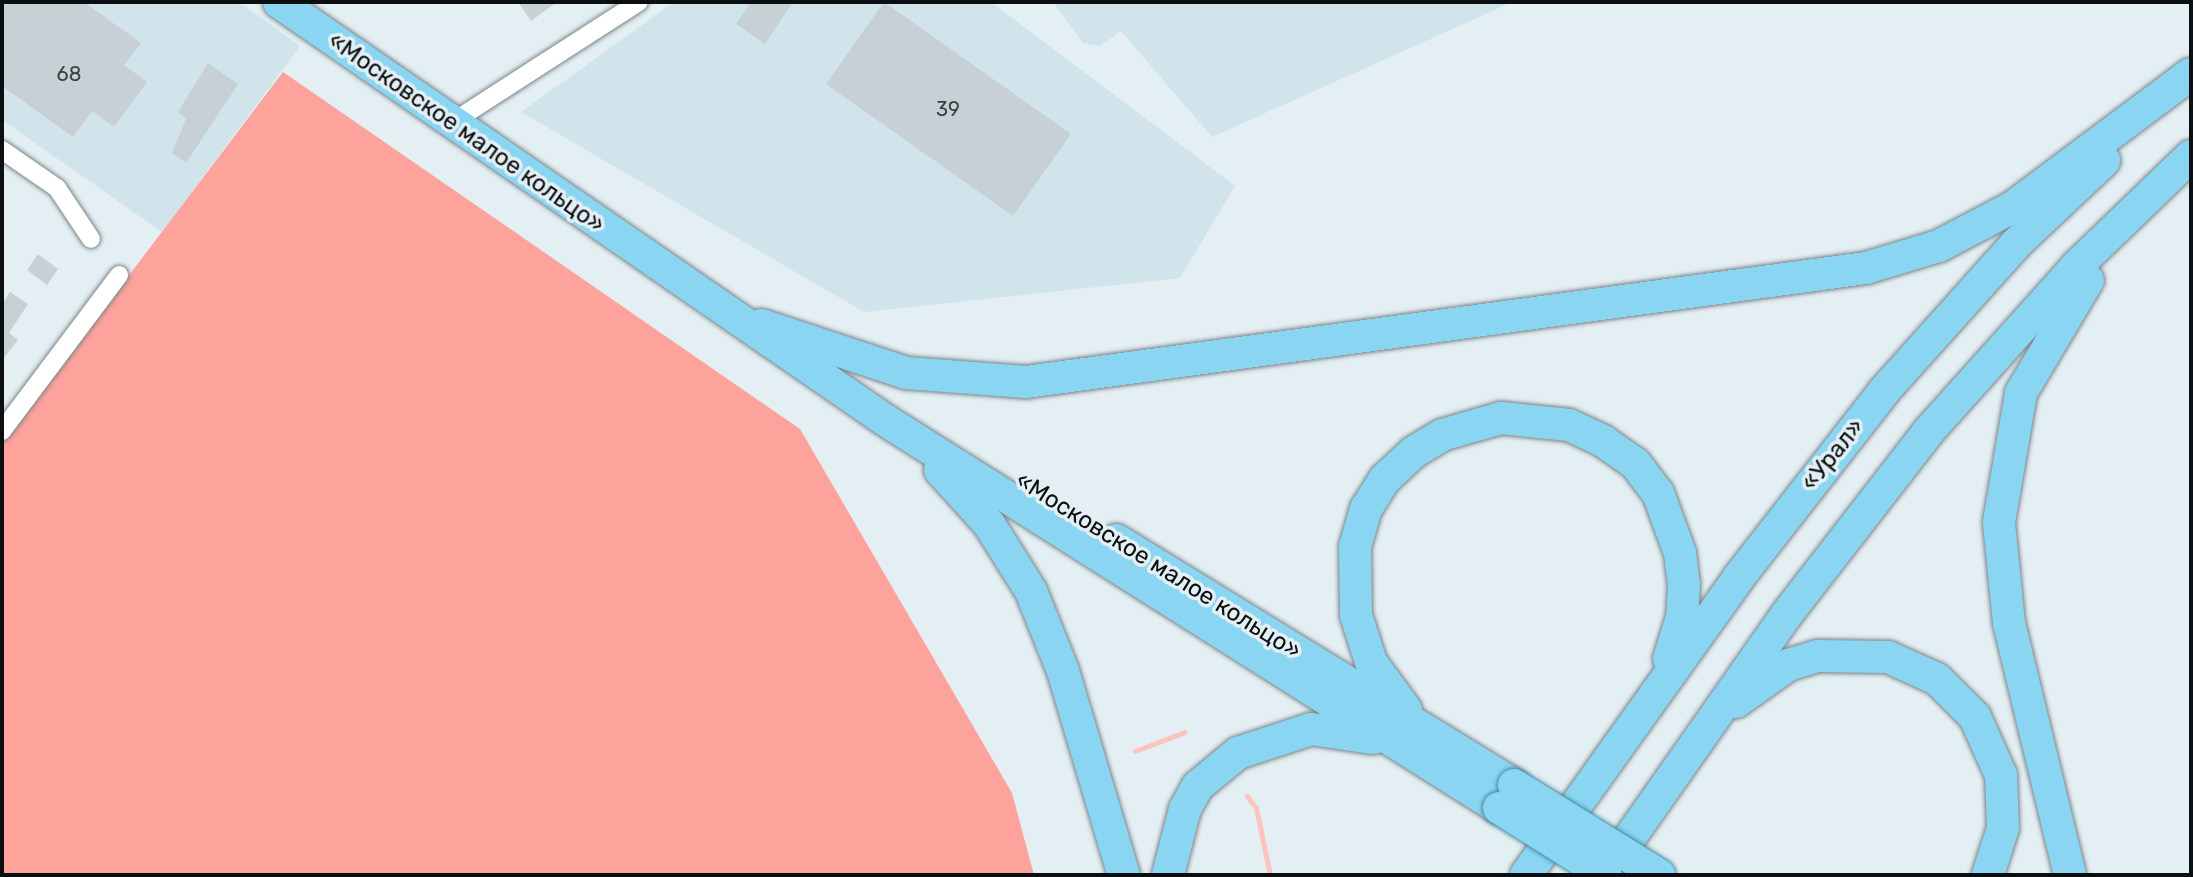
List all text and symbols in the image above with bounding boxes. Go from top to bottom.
street label: «Московское малое кольцо» [322,26,610,240]
house number: 68 [57,62,81,86]
house number: 39 [936,97,960,121]
street label: «Урал» [1795,413,1871,497]
street label: «Московское малое кольцо» [1010,466,1306,666]

